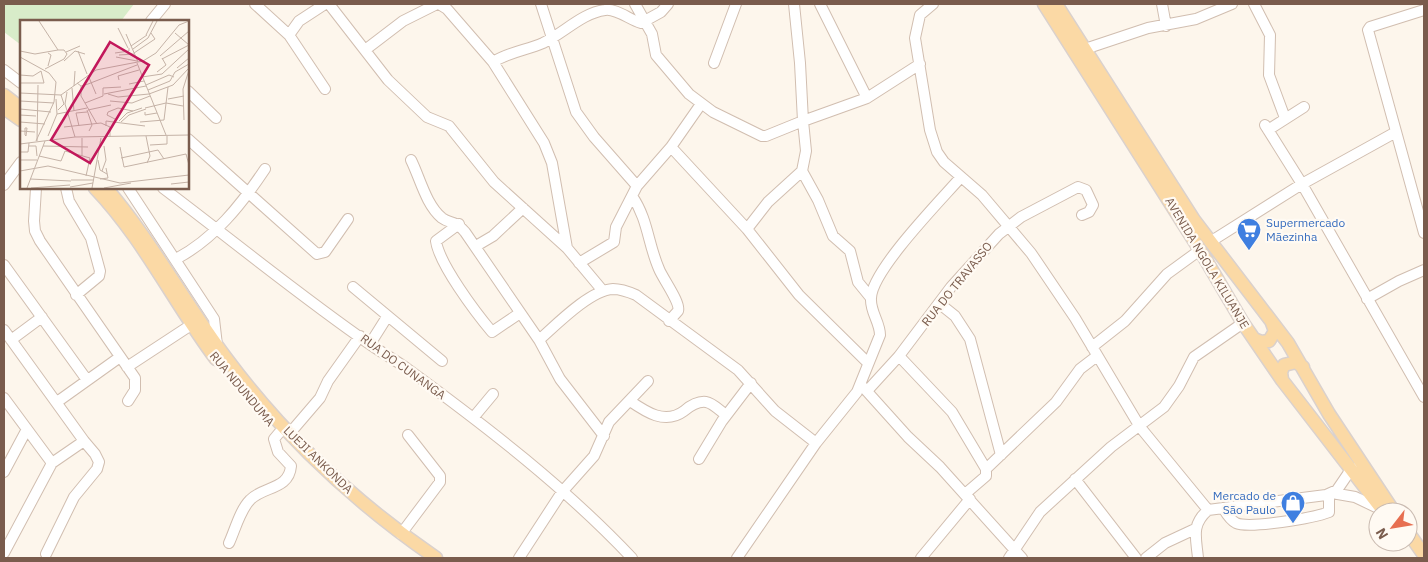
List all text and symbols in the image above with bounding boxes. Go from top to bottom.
inset map [20,20,189,189]
street label: AVENIDA NGOLA KILUANJE [1162,194,1253,331]
place label: Supermercado Mãezinha [1266,215,1346,244]
supermarket icon: Supermercado Mãezinha [1236,217,1262,251]
street label: RUA DO TRAVASSO [918,239,995,329]
street label: RUA DO CUNANGA [358,331,449,403]
street label: RUA NDUNDUMA [207,348,278,429]
street label: LUEJI ANKONDA [281,423,356,497]
place label: Mercado de São Paulo [1213,488,1276,517]
shop icon: Mercado de São Paulo [1280,490,1306,524]
north arrow [1368,502,1418,552]
text: N [1372,525,1392,543]

